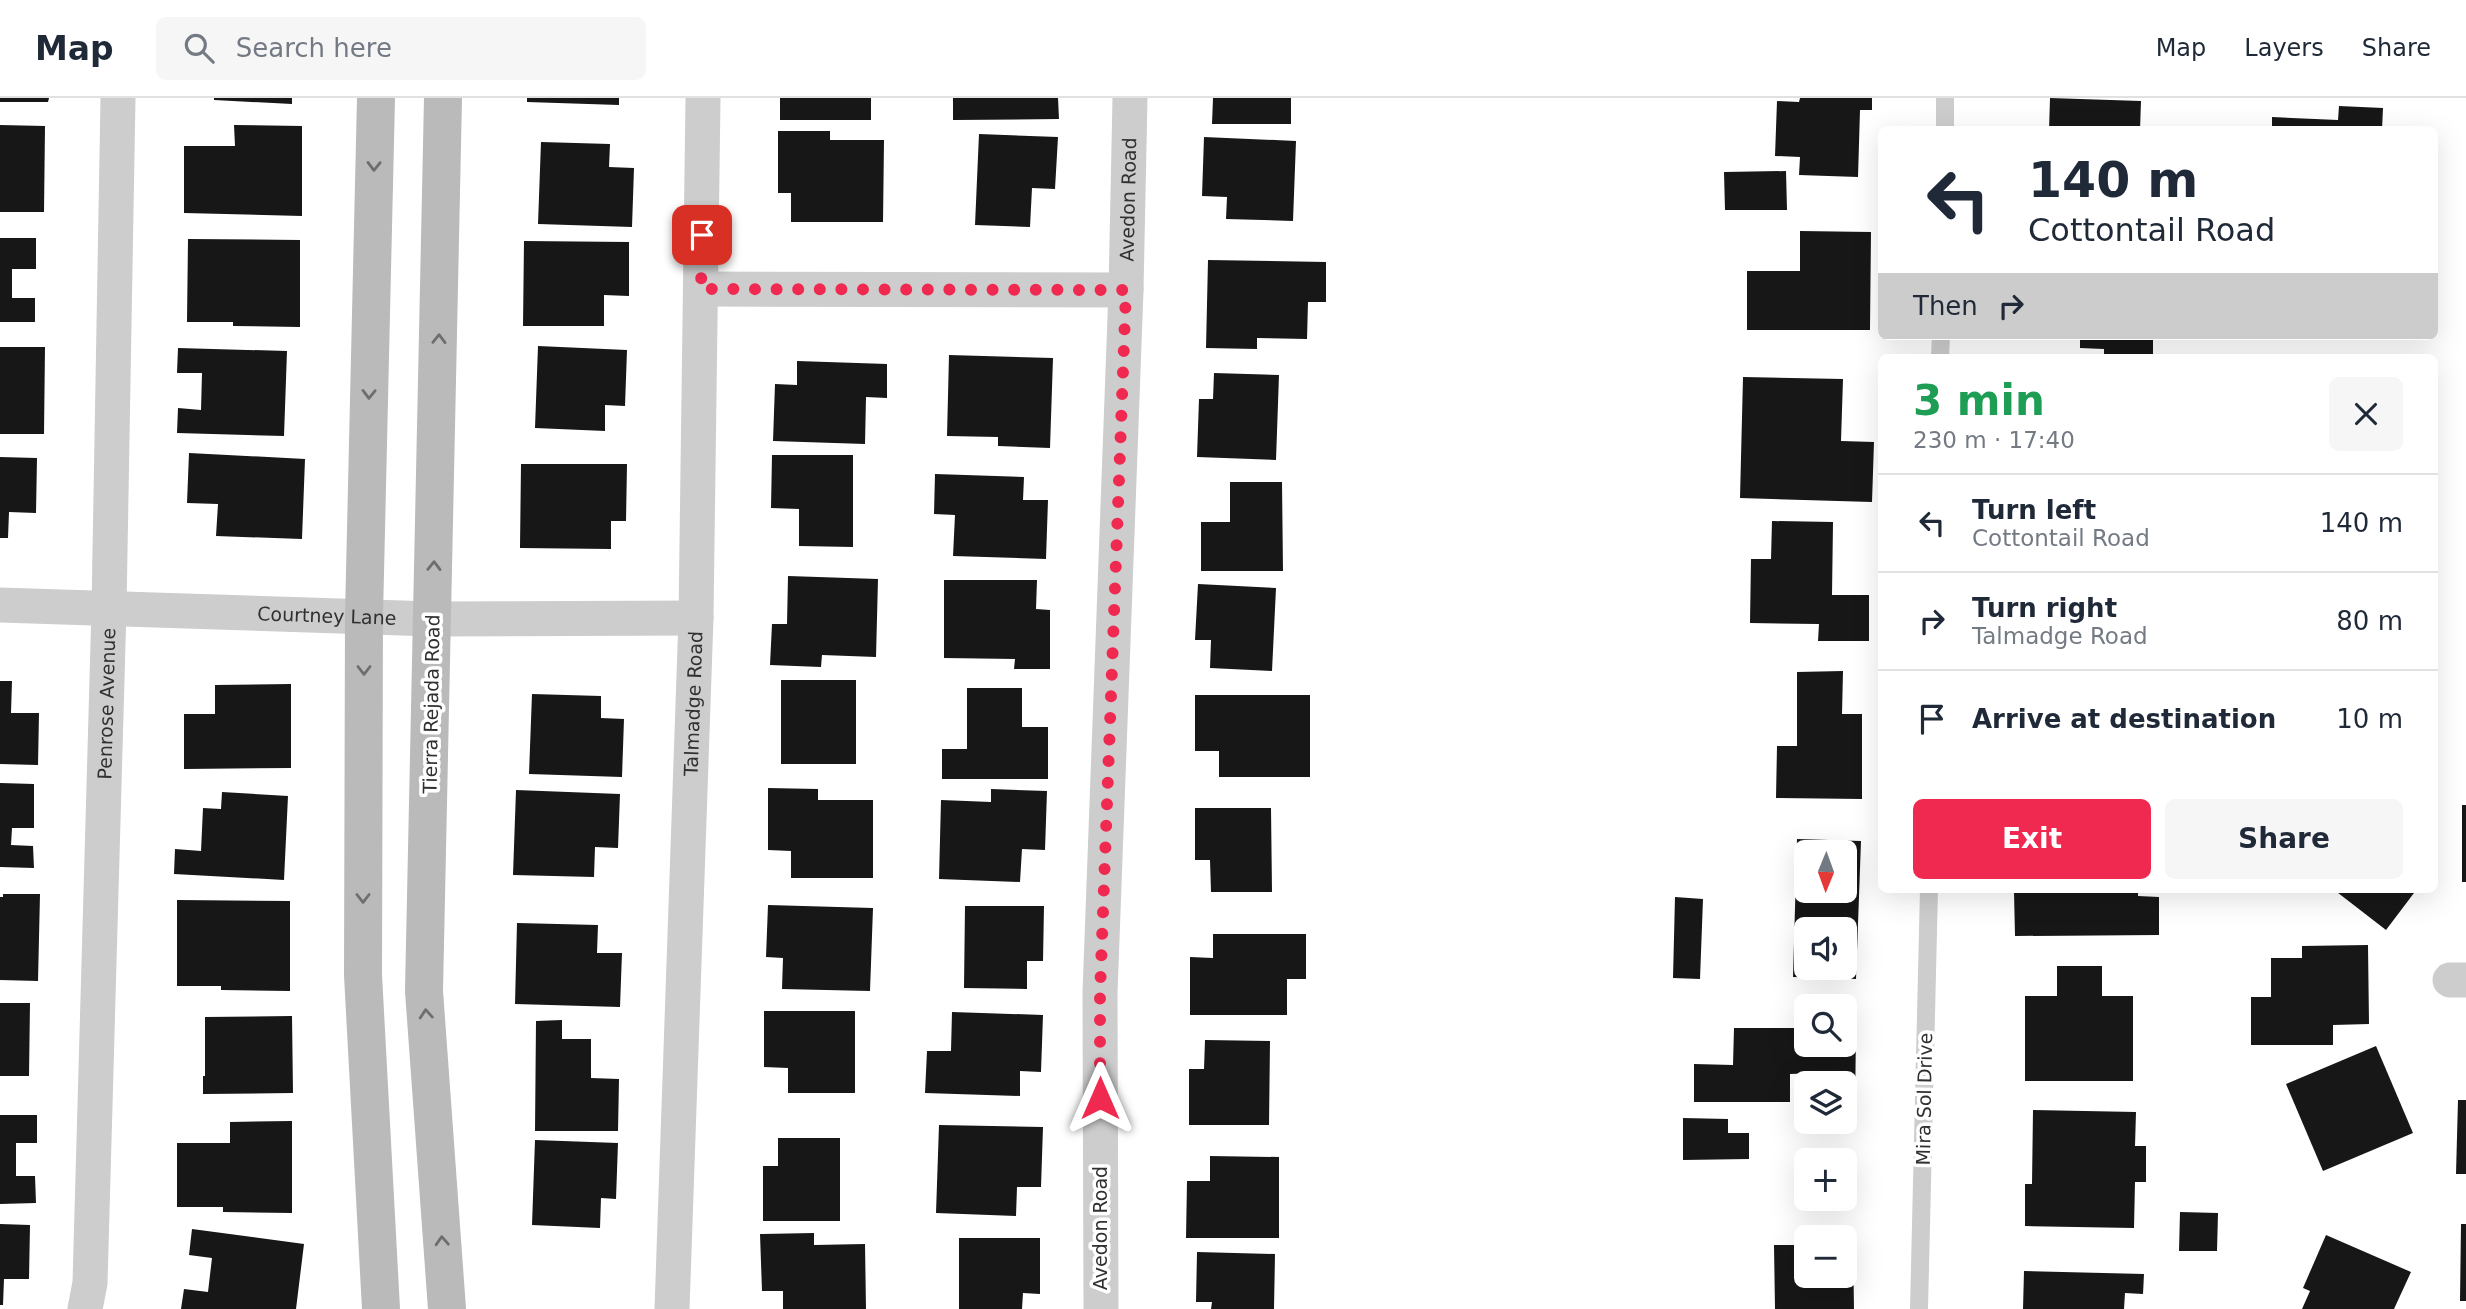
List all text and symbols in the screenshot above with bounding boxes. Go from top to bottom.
search box [156,17,646,80]
text: Map [35,29,114,68]
icon: search [180,29,218,67]
text: Search here [236,33,392,63]
text: Map [2156,34,2206,62]
text: Layers [2244,34,2324,62]
text: Share [2362,34,2431,62]
street label: Avedon Road [1116,137,1140,262]
text: 140 m [2028,152,2198,209]
icon: left [1913,154,2004,245]
one-way arrow [366,161,382,172]
pin [672,205,732,265]
text: Cottontail Road [2028,211,2275,249]
icon: arrive [683,216,721,254]
icon: right [1992,287,2030,325]
text: Then [1913,291,1978,321]
one-way arrow [431,333,447,343]
text: 3 min [1913,376,2045,425]
button: close [2329,377,2403,451]
one-way arrow [361,389,377,399]
text: 230 m · 17:40 [1913,427,2075,453]
text: Turn left [1972,495,2096,525]
icon: left [1913,504,1951,542]
text: 140 m [2320,508,2403,538]
text: Cottontail Road [1972,525,2150,551]
one-way arrow [427,560,442,571]
text: Turn right [1972,593,2117,623]
street label: Courtney Lane [257,602,397,629]
icon: right [1913,602,1951,640]
text: 80 m [2336,606,2403,636]
street label: Tierra Rejada Road [418,614,444,795]
text: Talmadge Road [1972,623,2148,649]
street label: Penrose Avenue [93,627,119,780]
street label: Talmadge Road [679,630,707,777]
one-way arrow [356,665,372,676]
icon: arrive [1913,700,1951,738]
text: Arrive at destination [1972,704,2276,734]
text: 10 m [2336,704,2403,734]
button: Exit [1913,799,2151,879]
button: Share [2165,799,2403,879]
north arrow [1794,840,1857,903]
map controls [1794,840,1857,1288]
one-way arrow [355,893,371,903]
button: sound [1794,917,1857,980]
button: search [1794,994,1857,1057]
one-way arrow [419,1008,434,1019]
street label: Mira Sol Drive [1912,1032,1936,1166]
position arrow [1063,1061,1137,1135]
button: layers [1794,1071,1857,1134]
button: + [1794,1148,1857,1211]
street label: Avedon Road [1089,1166,1111,1290]
button: − [1794,1225,1857,1288]
one-way arrow [435,1235,450,1246]

